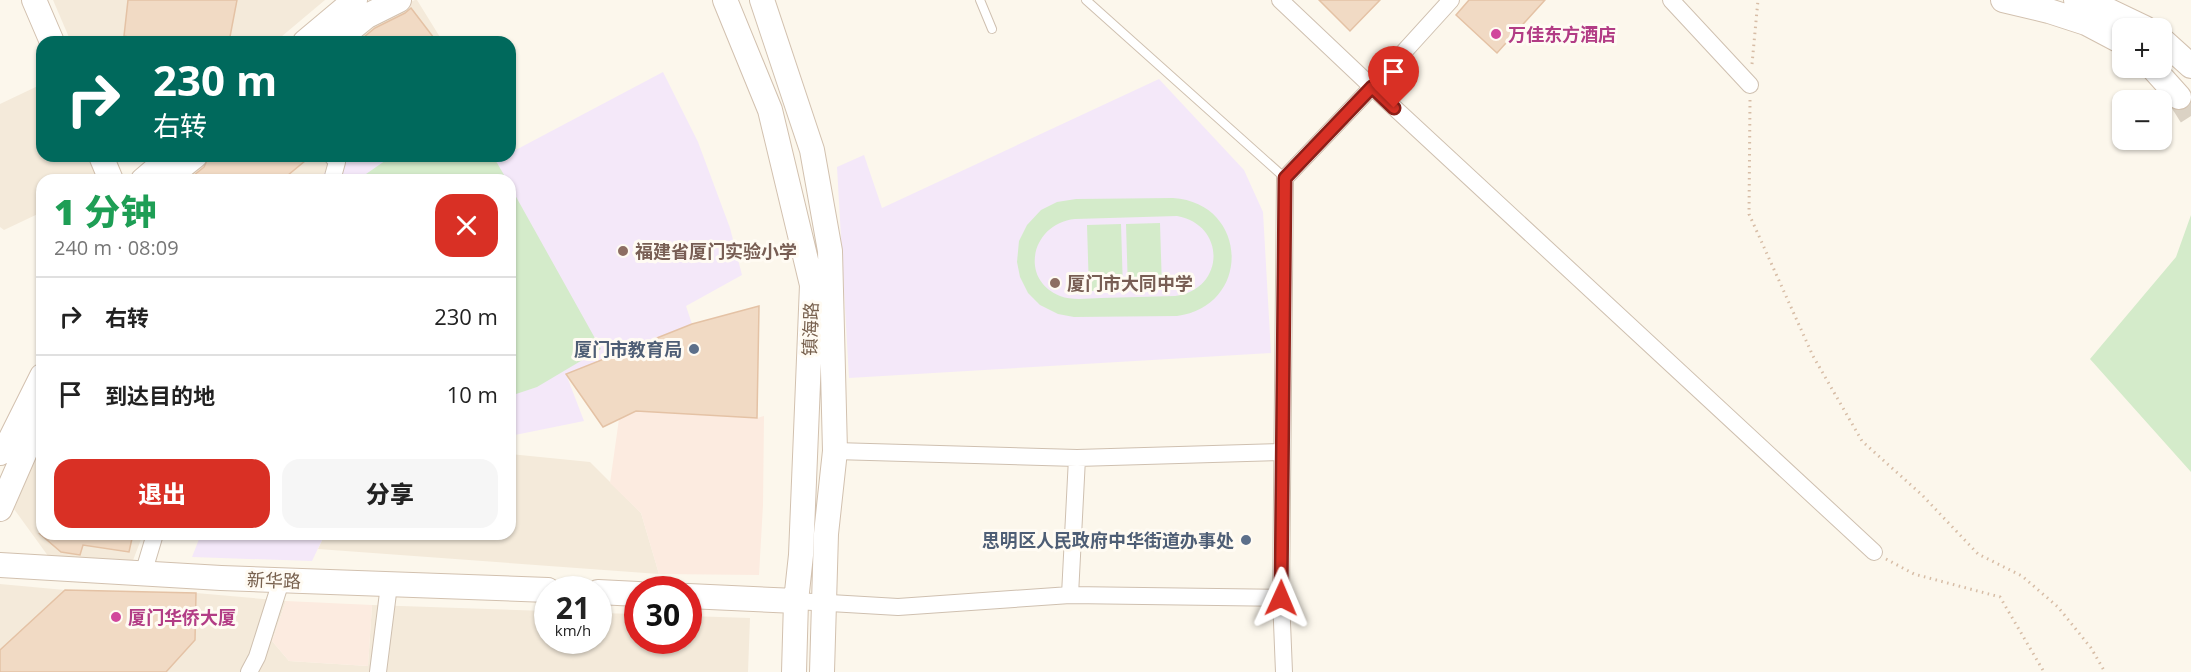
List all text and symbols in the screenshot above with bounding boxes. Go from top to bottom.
map controls [2112,18,2172,150]
button: + [2112,18,2172,78]
place label: 万佳东方酒店 [1508,22,1616,46]
marker: 万佳东方酒店 [1489,27,1503,41]
pin [1368,46,1419,108]
text: 230 m [153,51,277,108]
icon: arrive [1377,55,1410,88]
icon: right [54,60,132,138]
button: − [2112,90,2172,150]
text: 右转 [153,107,207,144]
text: 1 分钟 [54,187,156,236]
button: close [435,194,498,257]
text: 240 m · 08:09 [54,234,179,261]
place label: 福建省厦门实验小学 [635,239,797,263]
marker: 福建省厦门实验小学 [616,244,630,258]
place label: 厦门市大同中学 [1067,271,1193,295]
marker: 厦门市大同中学 [1048,276,1062,290]
icon: right [54,300,87,333]
text: 230 m [434,301,498,331]
text: 右转 [105,302,149,332]
street label: 镇海路 [797,302,823,356]
place label: 厦门市教育局 [574,337,682,361]
marker: 厦门市教育局 [687,342,701,356]
icon: arrive [54,378,87,411]
text: 10 m [447,379,498,409]
text: 到达目的地 [105,380,215,410]
button: 退出 [54,459,270,528]
button: 分享 [282,459,498,528]
place label: 思明区人民政府中华街道办事处 [982,528,1234,552]
marker: 思明区人民政府中华街道办事处 [1239,533,1253,547]
position arrow [1249,566,1313,630]
street label: 新华路 [247,567,301,593]
speed limit sign: 30 [624,576,702,654]
text: 21 [556,587,590,628]
place label: 厦门华侨大厦 [128,605,236,629]
marker: 厦门华侨大厦 [109,610,123,624]
text: km/h [555,620,591,640]

